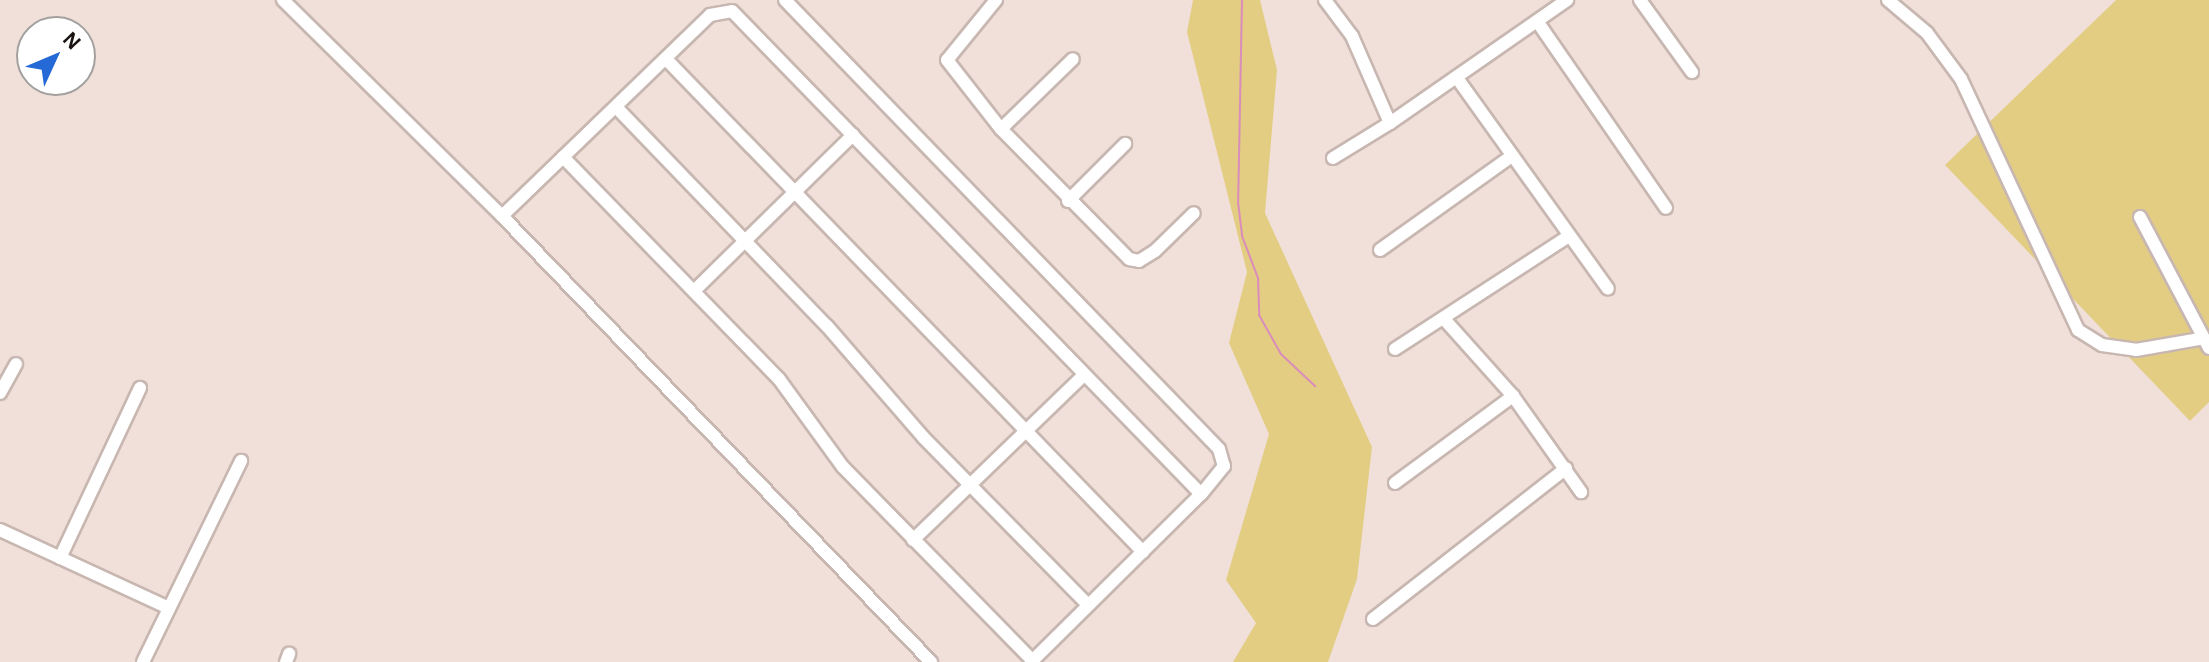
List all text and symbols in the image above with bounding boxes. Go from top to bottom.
north arrow [16,16,96,96]
text: N [59,28,85,54]

